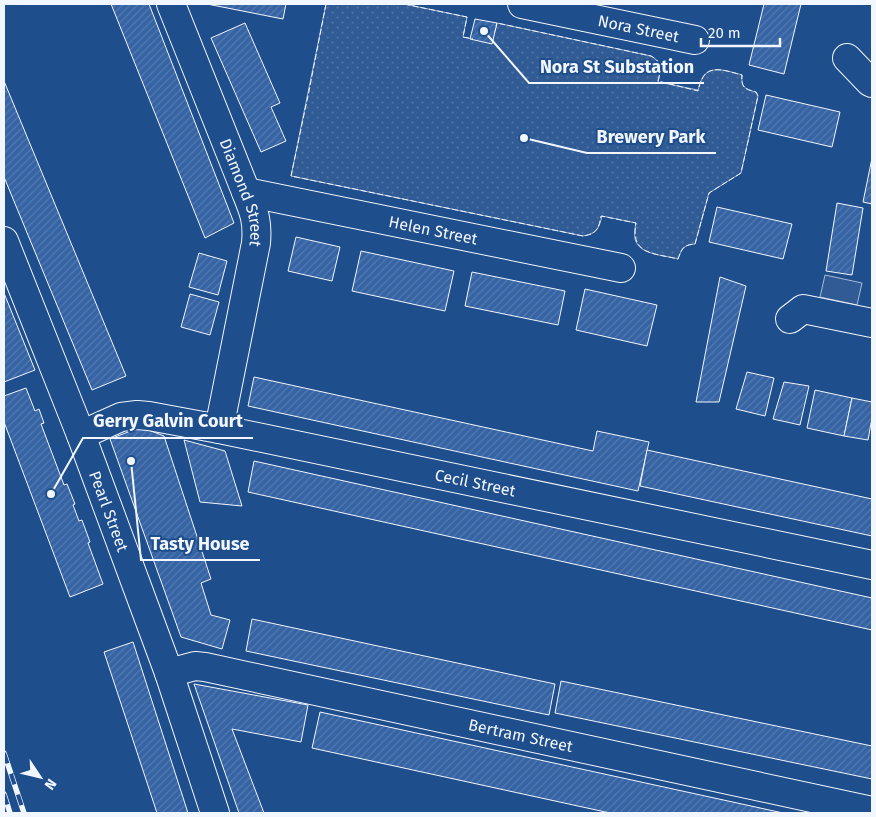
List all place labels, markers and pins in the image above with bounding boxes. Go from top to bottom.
callout: Nora St Substation [529,50,704,83]
callout: Brewery Park [587,120,716,153]
callout: Gerry Galvin Court [83,405,253,438]
callout: Tasty House [141,527,260,560]

